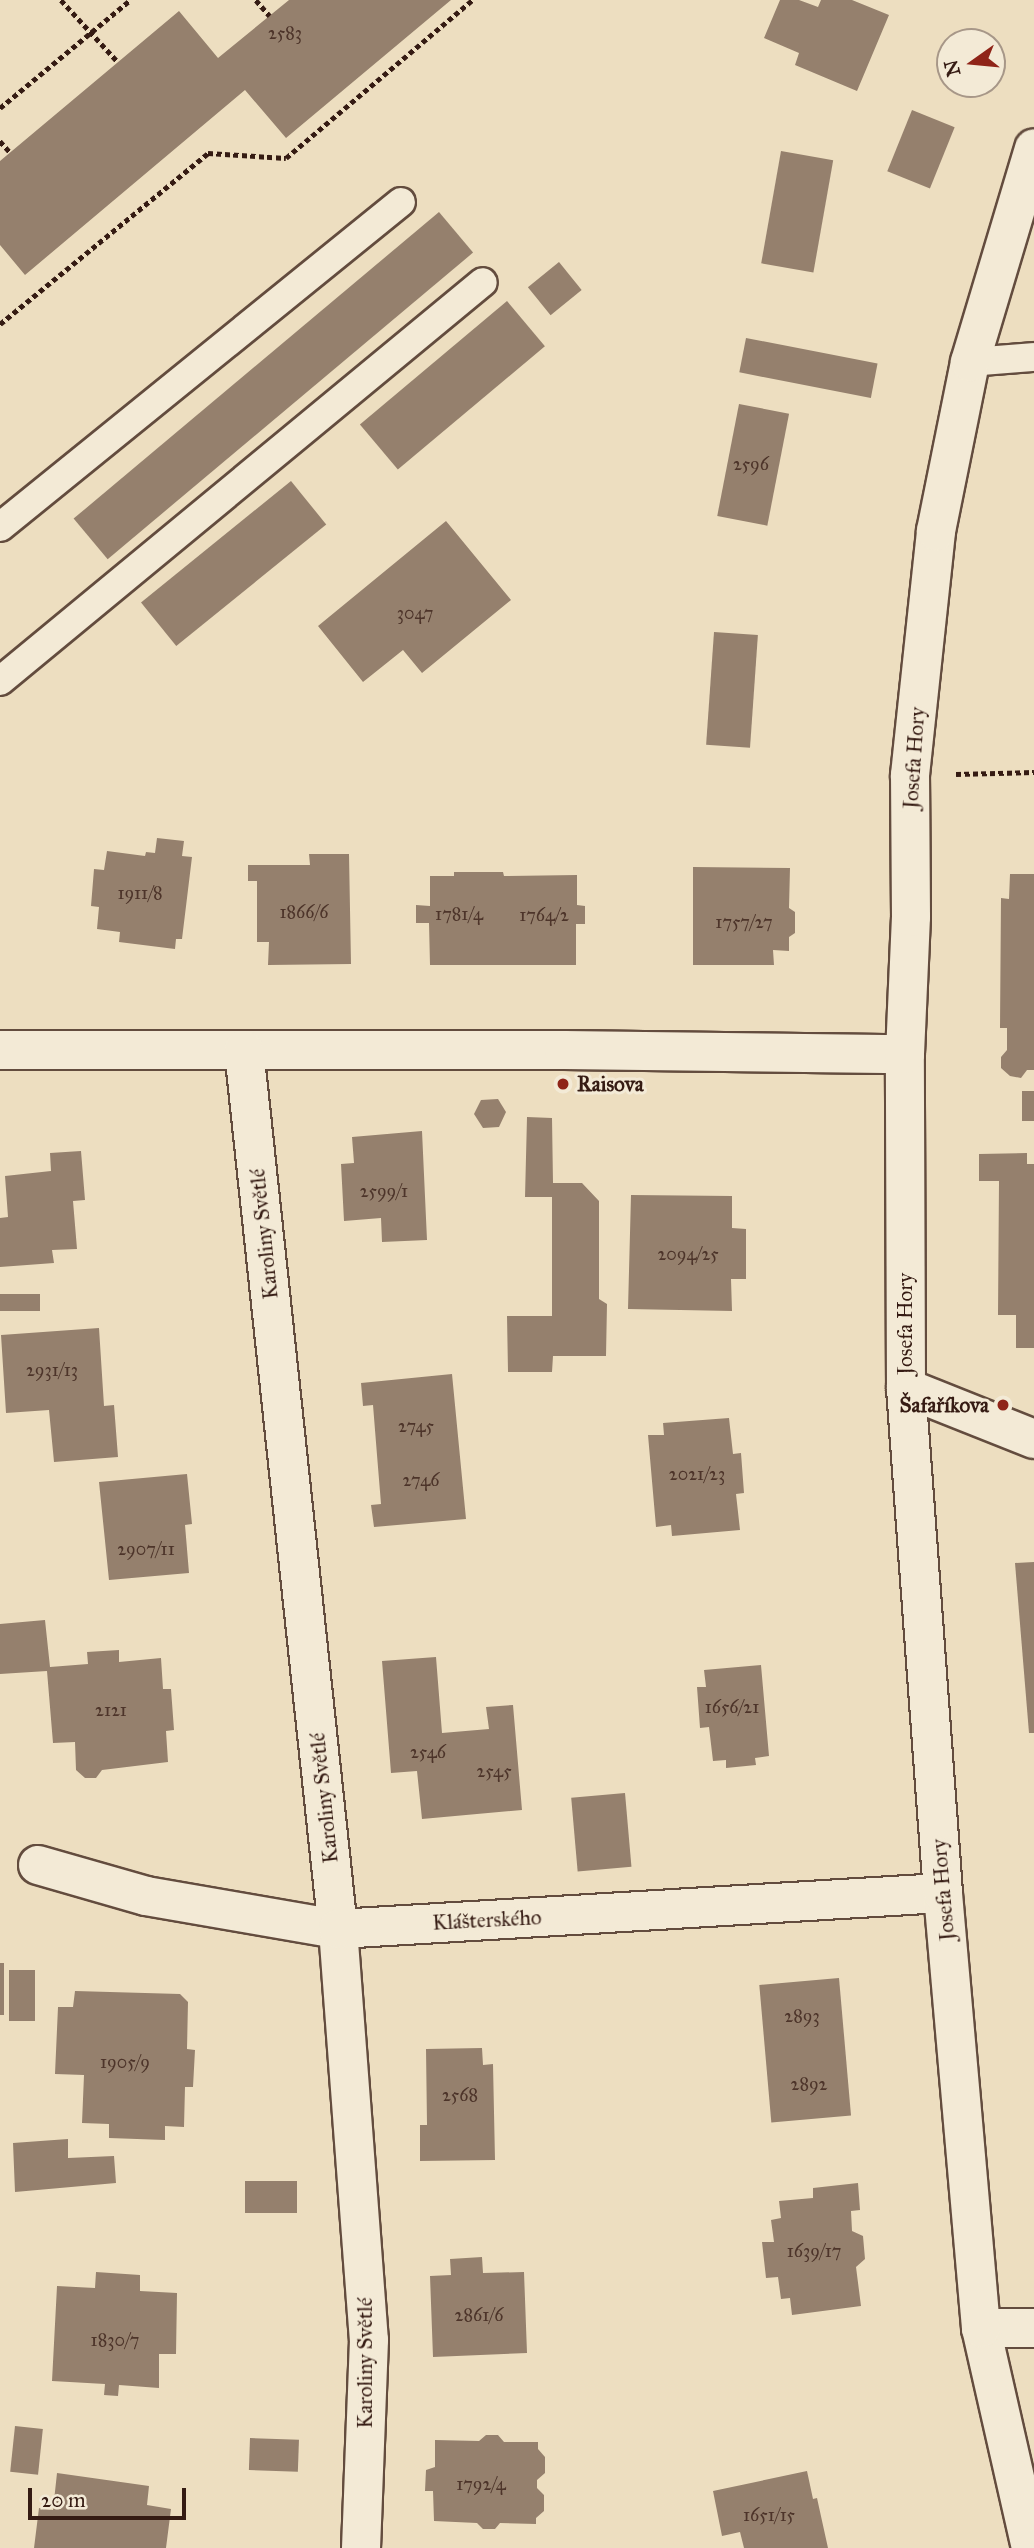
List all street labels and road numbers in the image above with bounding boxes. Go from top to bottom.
street label: Josefa Hory [898,706,930,810]
street label: Karoliny Světlé [245,1167,283,1301]
street label: Josefa Hory [892,1273,918,1375]
street label: Karoliny Světlé [305,1731,343,1865]
street label: Josefa Hory [926,1838,960,1942]
street label: Klášterského [432,1905,542,1935]
street label: Karoliny Světlé [352,2297,378,2429]

